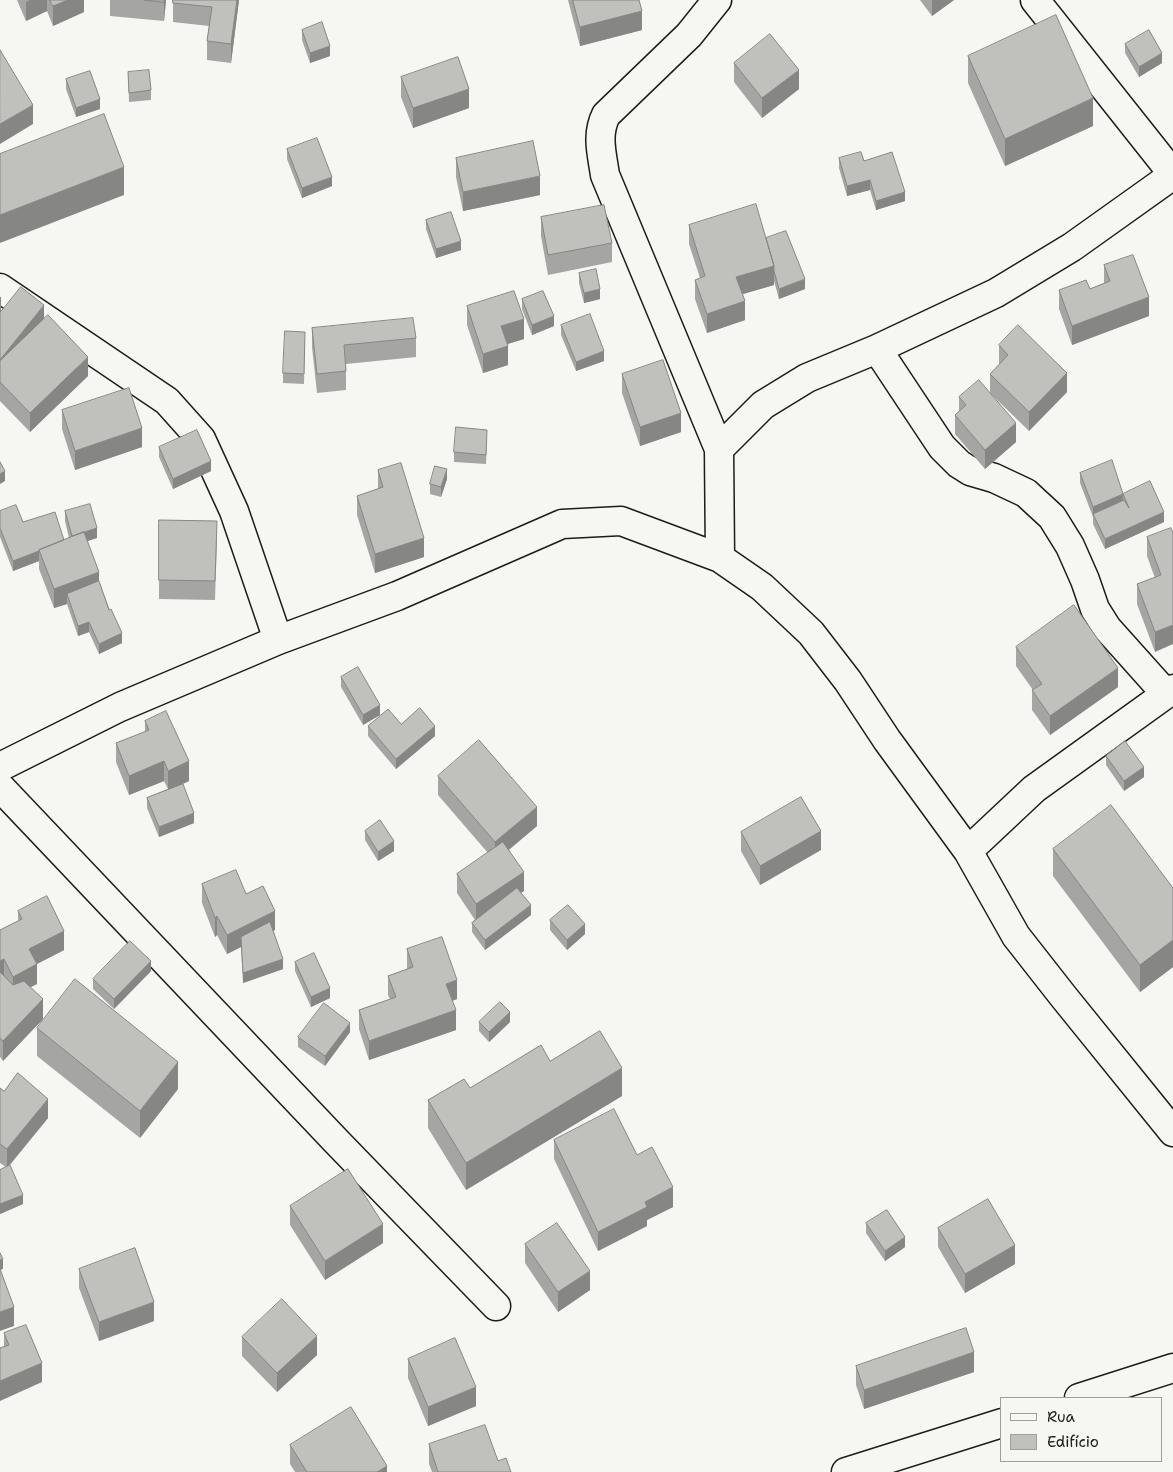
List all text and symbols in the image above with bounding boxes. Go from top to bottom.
legend [1000,1397,1163,1462]
text: Rua [1047,1407,1075,1427]
text: Edifício [1047,1432,1099,1452]

